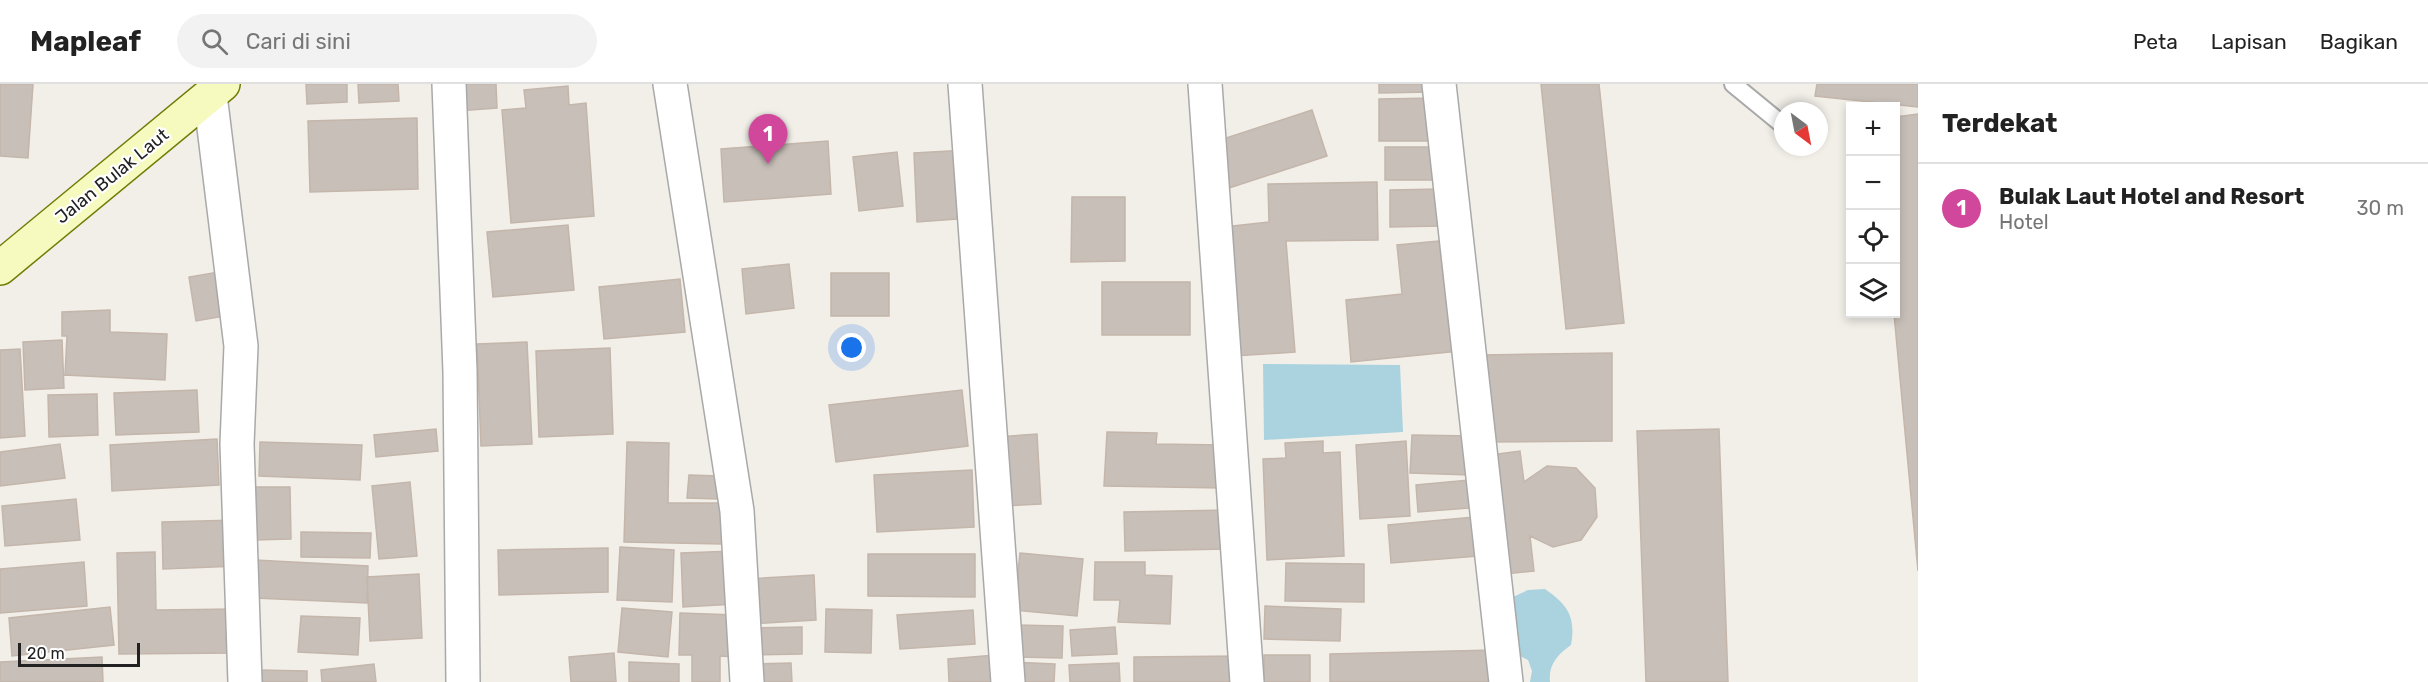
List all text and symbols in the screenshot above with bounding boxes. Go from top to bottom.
search box [177,14,597,68]
text: Mapleaf [30,25,141,58]
icon: search [198,25,231,58]
text: Cari di sini [246,28,351,55]
text: Peta [2133,29,2178,54]
text: Lapisan [2211,29,2287,54]
text: Bagikan [2320,29,2398,54]
north arrow [1774,102,1828,156]
map controls [1846,102,1900,318]
button: + [1846,102,1900,156]
text: Terdekat [1942,108,2057,139]
pin: 1 [748,115,788,164]
street label: Jalan Bulak Laut [51,124,173,228]
button: − [1846,156,1900,210]
text: Bulak Laut Hotel and Resort [1999,183,2304,210]
text: 1 [1957,196,1966,220]
text: 30 m [2357,196,2404,220]
button: locate [1846,210,1900,264]
text: Hotel [1999,210,2049,234]
button: layers [1846,264,1900,318]
your location [837,333,866,362]
scale bar [18,640,140,668]
text: 20 m [27,644,65,663]

